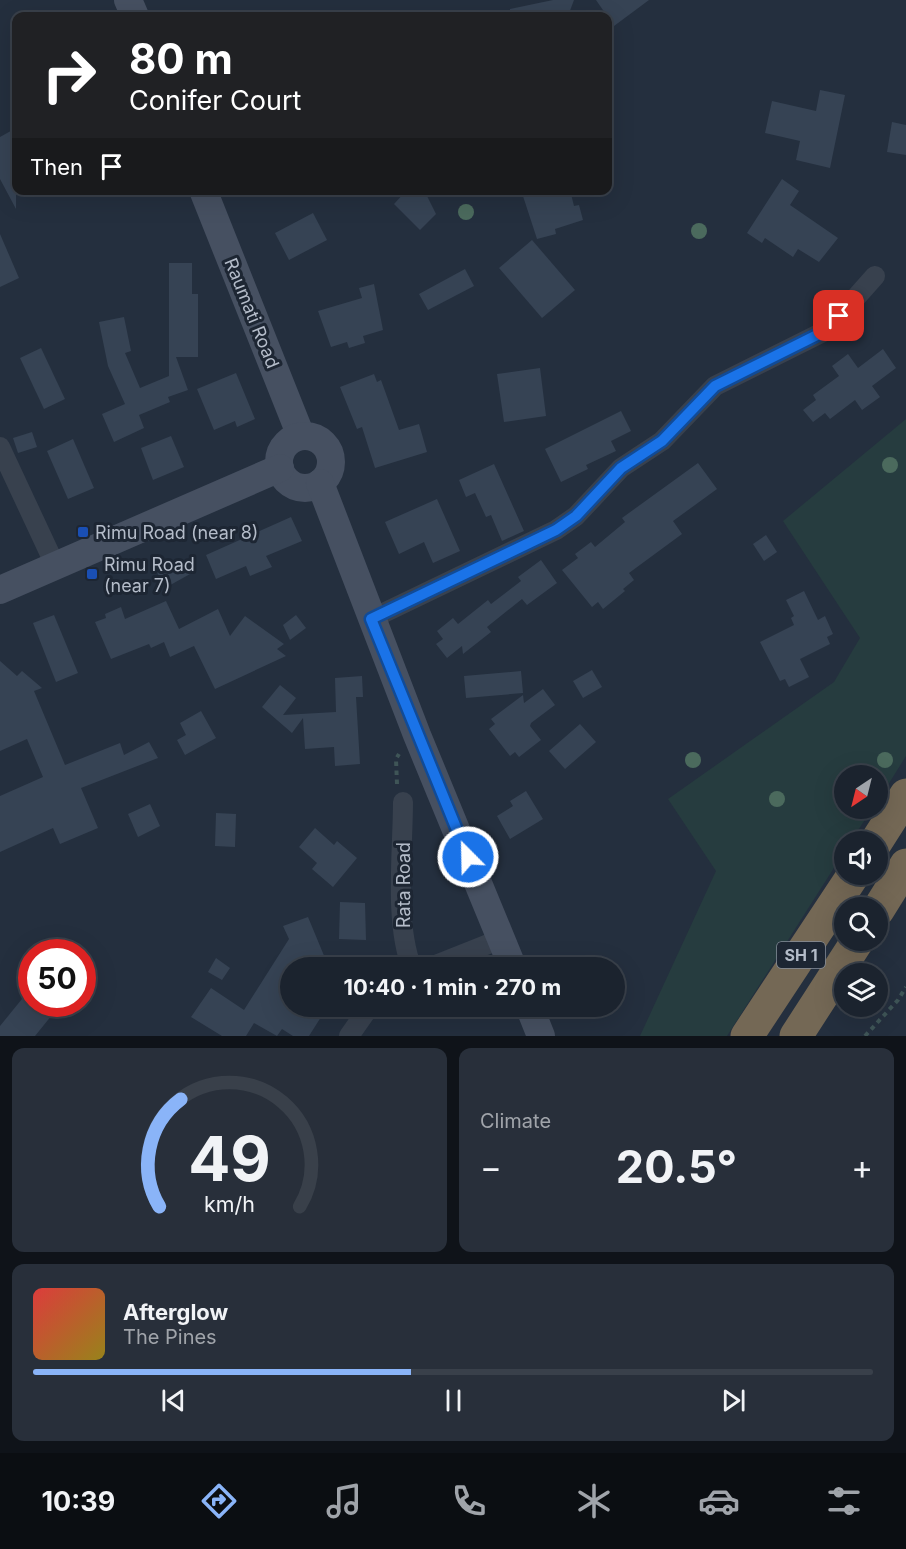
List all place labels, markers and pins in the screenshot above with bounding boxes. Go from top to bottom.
pin [813,290,864,341]
place label: Rimu Road (near 8) [95,522,258,543]
marker: Rimu Road (near 8) [76,525,90,539]
place label: Rimu Road (near 7) [104,554,195,596]
marker: Rimu Road (near 7) [85,567,99,581]

